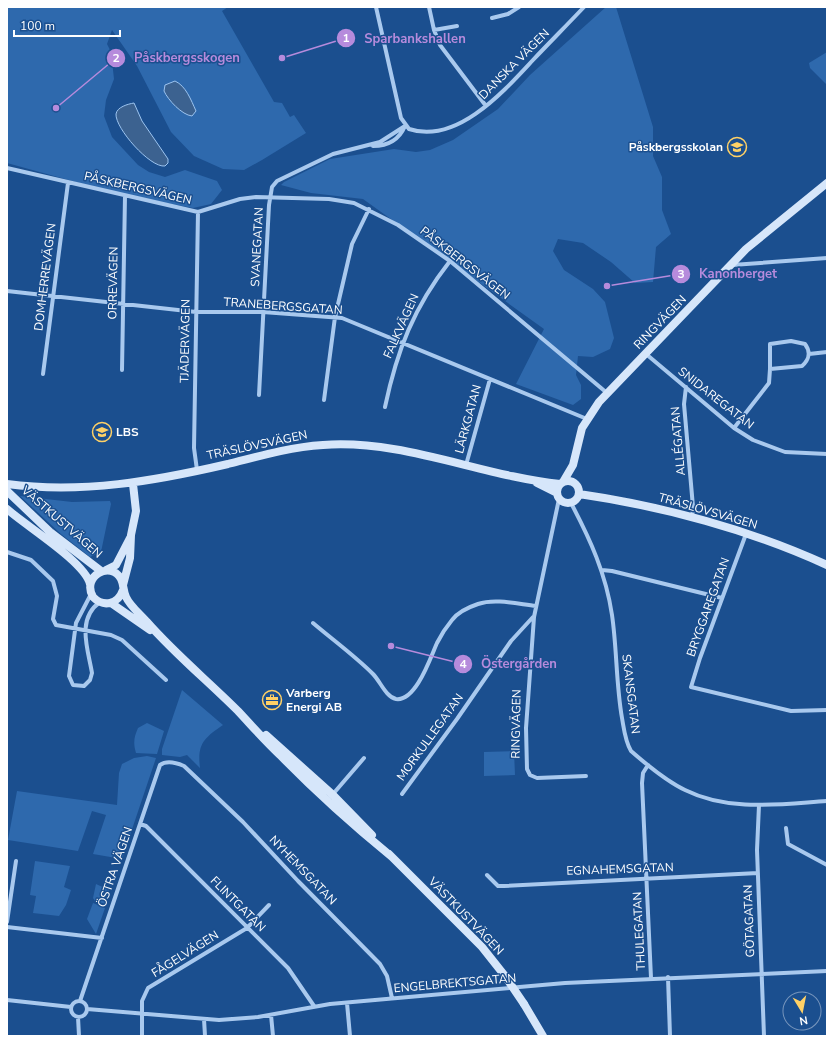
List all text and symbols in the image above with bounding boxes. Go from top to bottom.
scale bar [14,12,120,38]
text: 100 m [20,18,55,34]
street label: DANSKA VÄGEN [475,25,553,103]
callout: Sparbankshallen [336,26,473,51]
text: 1 [342,30,350,46]
text: Sparbankshallen [364,30,466,48]
callout: Påskbergsskogen [106,45,248,70]
text: Påskbergsskogen [134,49,240,67]
text: 2 [112,50,120,66]
school or university icon: Påskbergsskolan [726,136,748,158]
place label: Påskbergsskolan [629,139,723,155]
street label: PÅSKBERGSVÄGEN [83,168,193,208]
street label: SVANEGATAN [247,207,267,287]
street label: DOMHERREVÄGEN [30,222,60,332]
street label: PÅSKBERGSVÄGEN [417,223,513,303]
street label: ORREVÄGEN [104,246,122,320]
callout: Kanonberget [671,261,785,286]
text: Kanonberget [699,265,778,283]
text: 3 [677,266,685,282]
street label: FALKVÄGEN [380,291,422,361]
street label: RINGVÄGEN [630,291,690,353]
street label: TRANEBERGSGATAN [223,294,343,318]
street label: TJÄDERVÄGEN [176,299,194,383]
street label: SNIDAREGATAN [675,363,757,433]
street label: LÄRKGATAN [451,383,485,455]
street label: ALLÉGATAN [667,406,689,476]
school or university icon: LBS [91,421,113,443]
place label: LBS [116,424,139,440]
street label: TRÄSLÖVSVÄGEN [205,427,309,463]
street label: VÄSTKUSTVÄGEN [17,482,106,562]
street label: TRÄSLÖVSVÄGEN [657,489,759,533]
street label: BRYGGAREGATAN [683,555,733,659]
callout: Östergården [453,651,565,676]
street label: SKANSGATAN [618,653,644,735]
text: Östergården [481,655,557,673]
text: 4 [459,656,467,672]
place label: Varberg Energi AB [285,685,342,715]
office icon: Varberg Energi AB [261,689,283,711]
street label: RINGVÄGEN [507,689,525,759]
street label: MORKULLEGATAN [393,690,467,784]
street label: ÖSTRA VÄGEN [94,825,136,909]
street label: NYHEMSGATAN [266,832,340,908]
street label: EGNAHEMSGATAN [566,859,674,879]
street label: FLINTGATAN [207,873,269,935]
street label: VÄSTKUSTVÄGEN [424,873,507,958]
street label: GÖTAGATAN [740,884,758,958]
street label: THULEGATAN [629,891,649,971]
street label: FÅGELVÄGEN [148,927,222,981]
street label: ENGELBREKTSGATAN [393,970,517,996]
north arrow [782,991,822,1031]
text: N [798,1012,809,1028]

